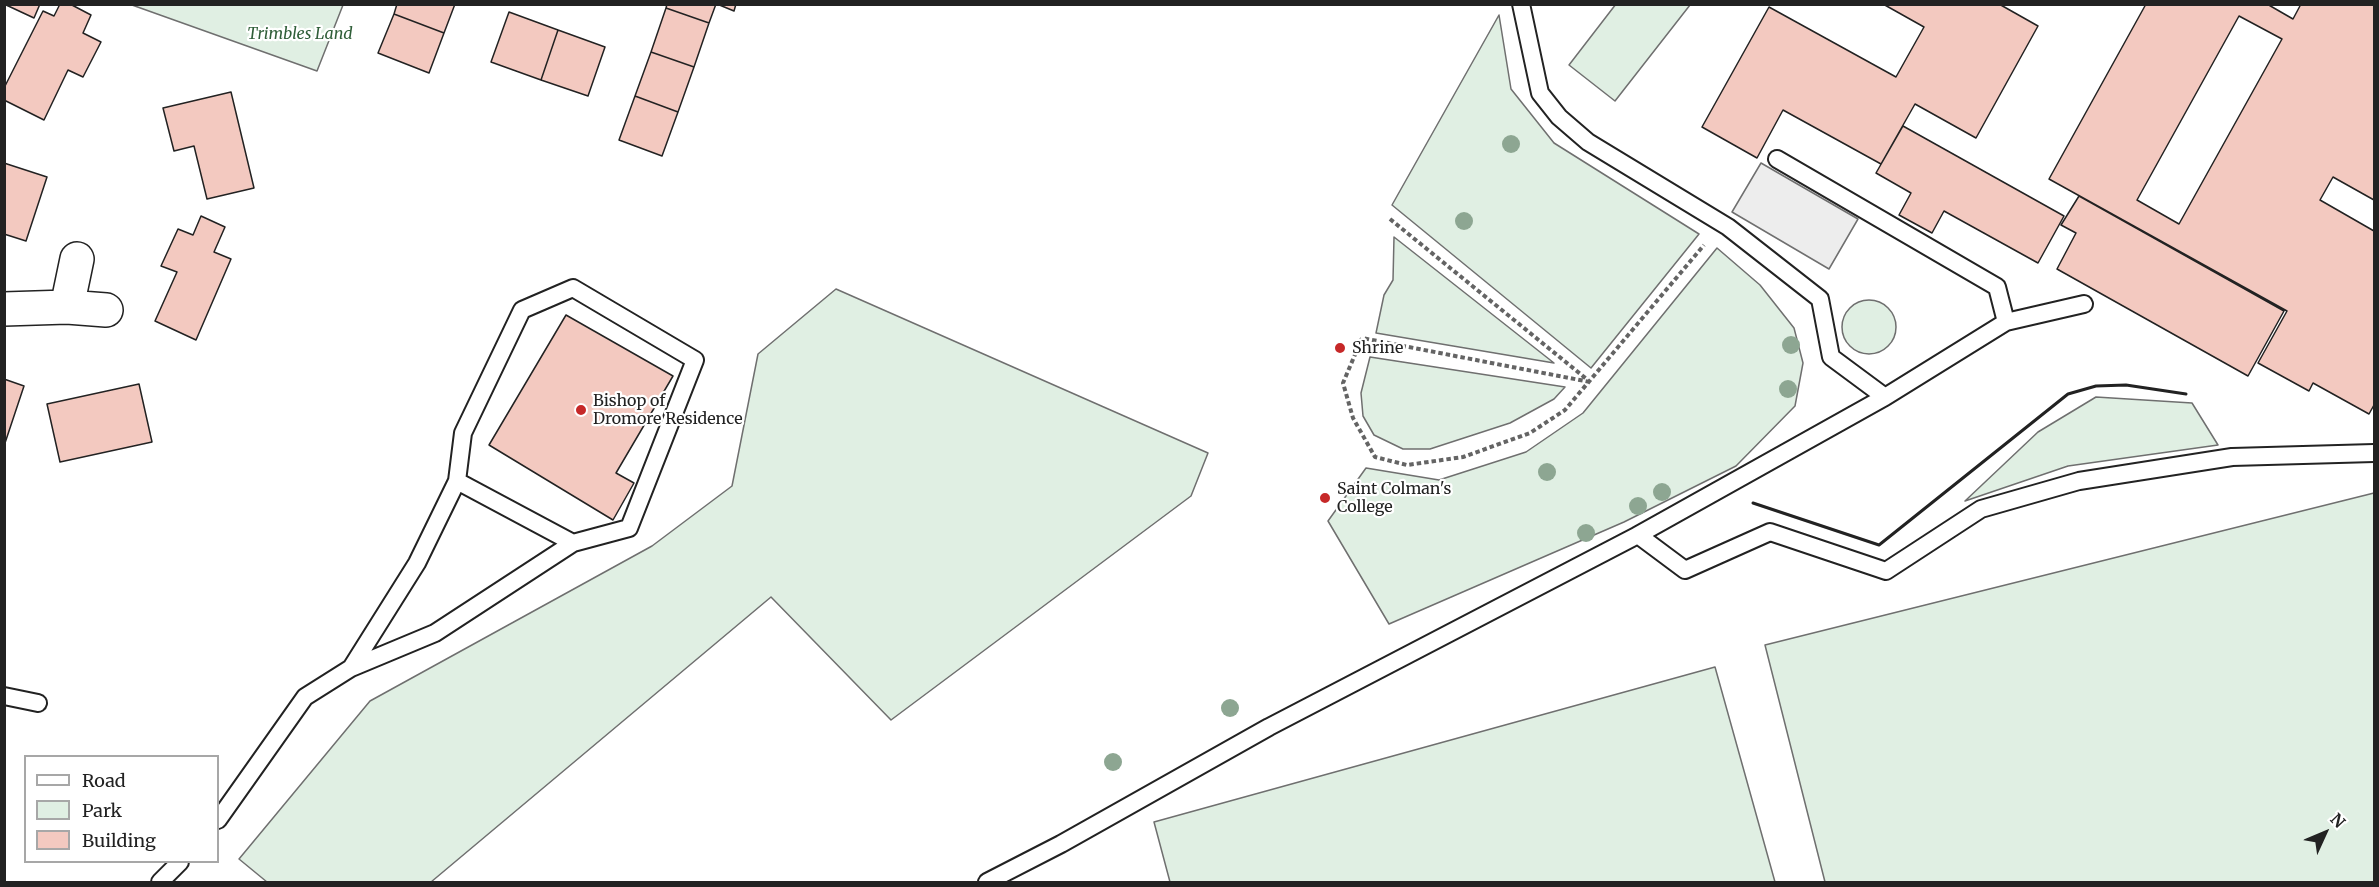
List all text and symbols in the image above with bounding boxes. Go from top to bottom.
park label: Trimbles Land [247,24,353,44]
place label: Shrine [1352,338,1403,358]
marker: Shrine [1333,341,1347,355]
place label: Bishop of Dromore Residence [593,391,742,429]
marker: Bishop of Dromore Residence [574,403,588,417]
place label: Saint Colman's College [1337,479,1451,517]
marker: Saint Colman's College [1318,491,1332,505]
legend [24,755,219,863]
text: Road [82,769,126,792]
text: Park [82,799,122,822]
north arrow [2295,803,2355,863]
text: N [2326,809,2350,832]
text: Building [82,829,156,852]

